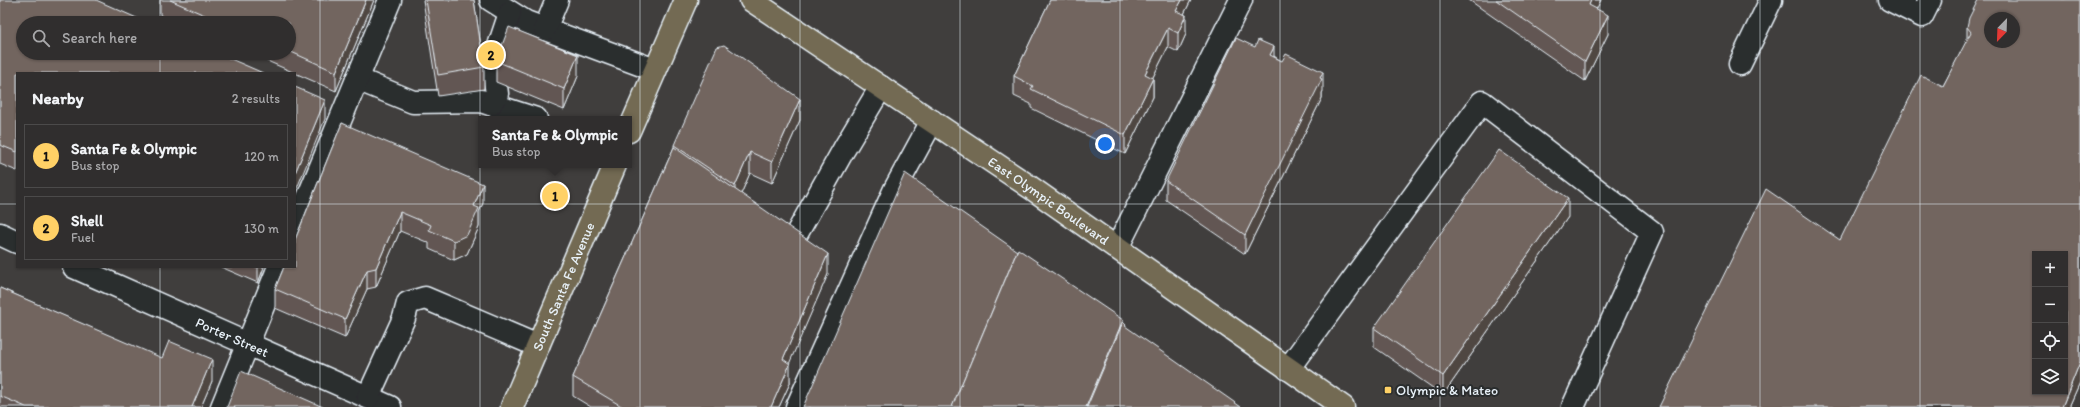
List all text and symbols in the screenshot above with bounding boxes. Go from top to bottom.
north arrow [1984,12,2020,48]
search box [16,16,296,60]
icon: search [30,27,52,49]
text: Search here [62,29,137,47]
pin: 2 [478,40,504,70]
text: Nearby [32,88,84,108]
text: 2 results [232,91,280,106]
popup [478,116,632,168]
text: Santa Fe & Olympic [492,126,618,144]
your location [1095,134,1115,154]
text: Santa Fe & Olympic [71,140,197,158]
text: Bus stop [492,144,540,159]
text: 1 [43,149,49,164]
text: 120 m [244,149,279,164]
street label: East Olympic Boulevard [985,153,1113,249]
text: Bus stop [71,158,119,173]
pin: 1 [542,181,568,211]
text: Shell [71,212,103,230]
street label: South Santa Fe Avenue [528,219,598,353]
text: 2 [43,221,49,236]
text: 130 m [244,221,279,236]
text: Fuel [71,230,95,245]
map controls [2032,251,2068,395]
button: + [2032,251,2068,287]
button: − [2032,287,2068,323]
street label: Porter Street [193,313,271,361]
button: locate [2032,323,2068,359]
button: layers [2032,359,2068,395]
place label: Olympic & Mateo [1396,382,1498,399]
marker: Olympic & Mateo [1383,385,1393,395]

